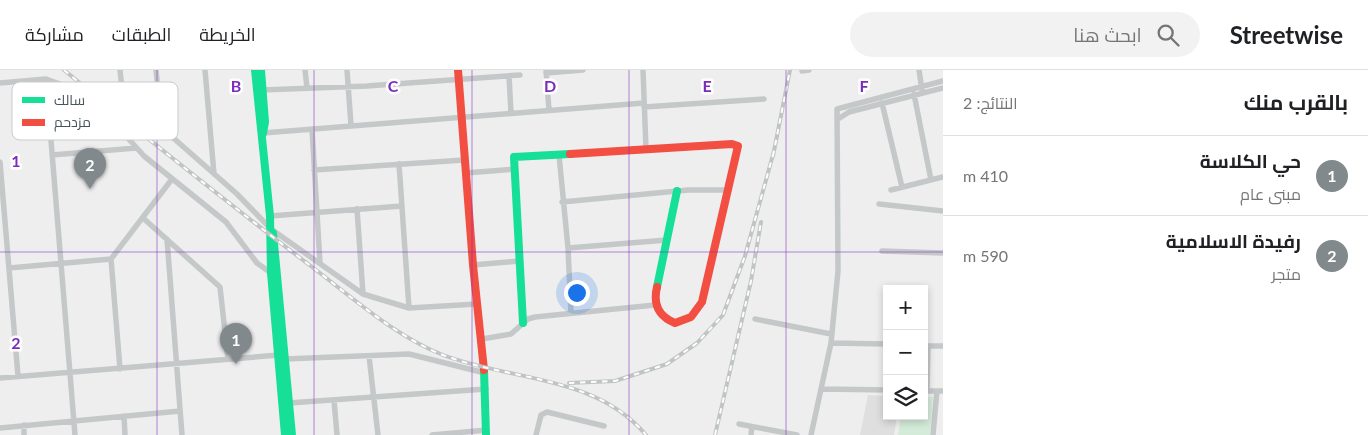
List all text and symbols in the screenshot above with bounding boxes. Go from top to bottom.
search box [850,12,1200,57]
text: Streetwise [1230,20,1343,49]
icon: search [1154,21,1182,49]
text: مشاركة [25,23,84,45]
text: الطبقات [112,23,171,45]
text: الخريطة [199,23,256,45]
text: ابحث هنا [1073,23,1142,46]
text: B [231,76,241,95]
text: C [388,76,399,95]
text: D [544,76,556,95]
text: E [702,76,712,95]
text: F [859,76,869,95]
legend [12,82,178,140]
text: بالقرب منك [1244,89,1348,114]
text: سالك [54,91,85,108]
text: النتائج: 2 [963,93,1018,112]
text: مزدحم [54,113,91,132]
pin: 2 [74,148,106,189]
text: حي الكلاسة [1200,149,1301,172]
text: 1 [11,151,21,170]
text: 410 m [963,166,1008,185]
text: 1 [1327,166,1337,185]
text: مبنى عام [1240,184,1301,203]
text: رفيدة الاسلامية [1166,229,1301,252]
text: 590 m [963,246,1008,265]
text: 2 [1327,246,1337,265]
text: متجر [1272,264,1301,283]
your location [564,280,590,306]
map controls [883,285,928,420]
button: + [883,285,928,330]
pin: 1 [220,323,252,364]
button: − [883,330,928,375]
text: 2 [11,333,21,352]
button: layers [883,375,928,420]

